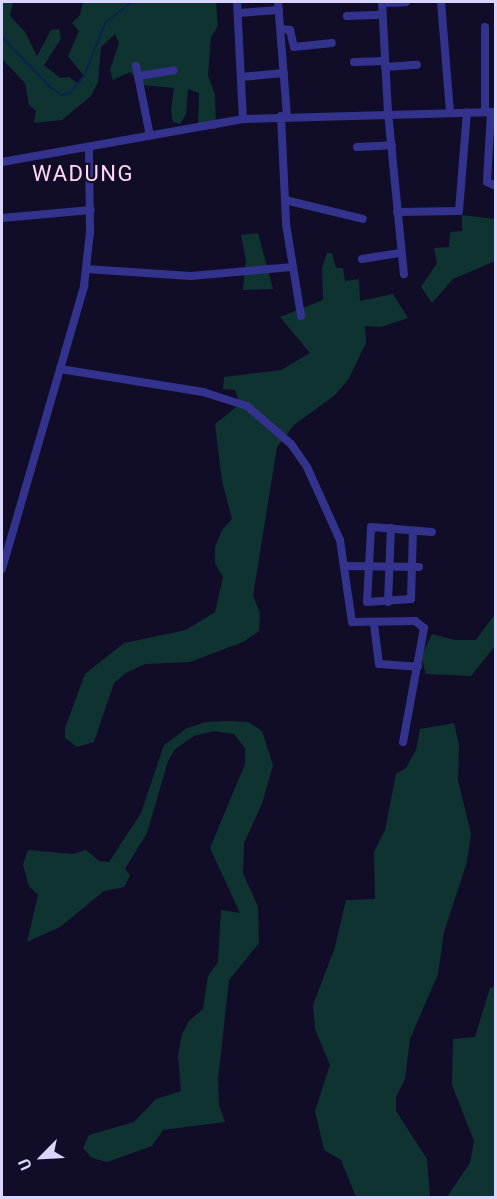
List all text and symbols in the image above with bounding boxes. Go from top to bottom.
district label: WADUNG [32,161,134,187]
north arrow [12,1127,72,1187]
text: U [14,1156,36,1173]

